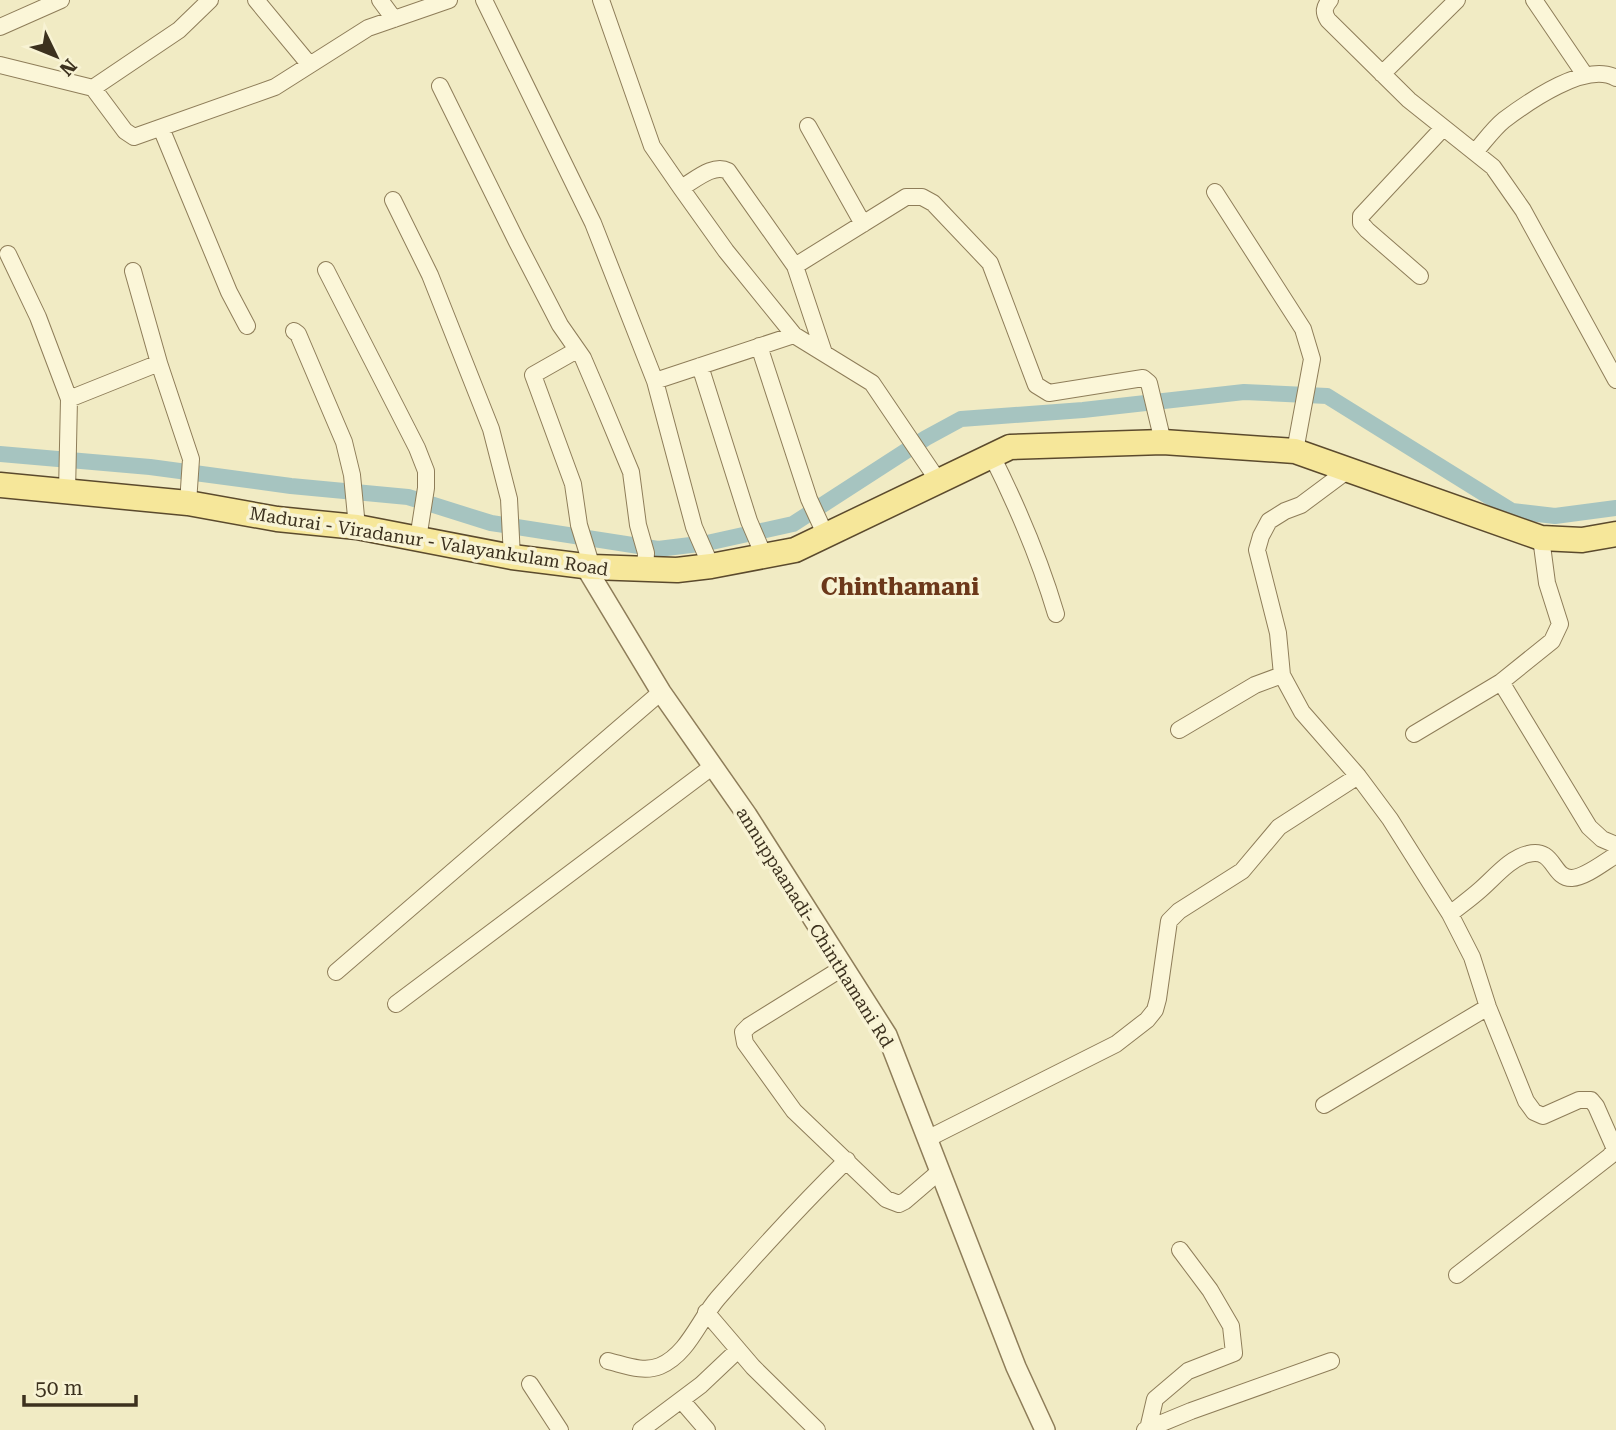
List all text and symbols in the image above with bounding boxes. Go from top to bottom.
north arrow [21,21,91,91]
text: N [54,54,81,81]
street label: Madurai - Viradanur - Valayankulam Road [248,502,610,580]
district label: Chinthamani [821,573,979,601]
street label: annuppaanadi- Chinthamani Rd [732,803,898,1051]
scale bar [24,1364,136,1408]
text: 50 m [35,1376,83,1400]

